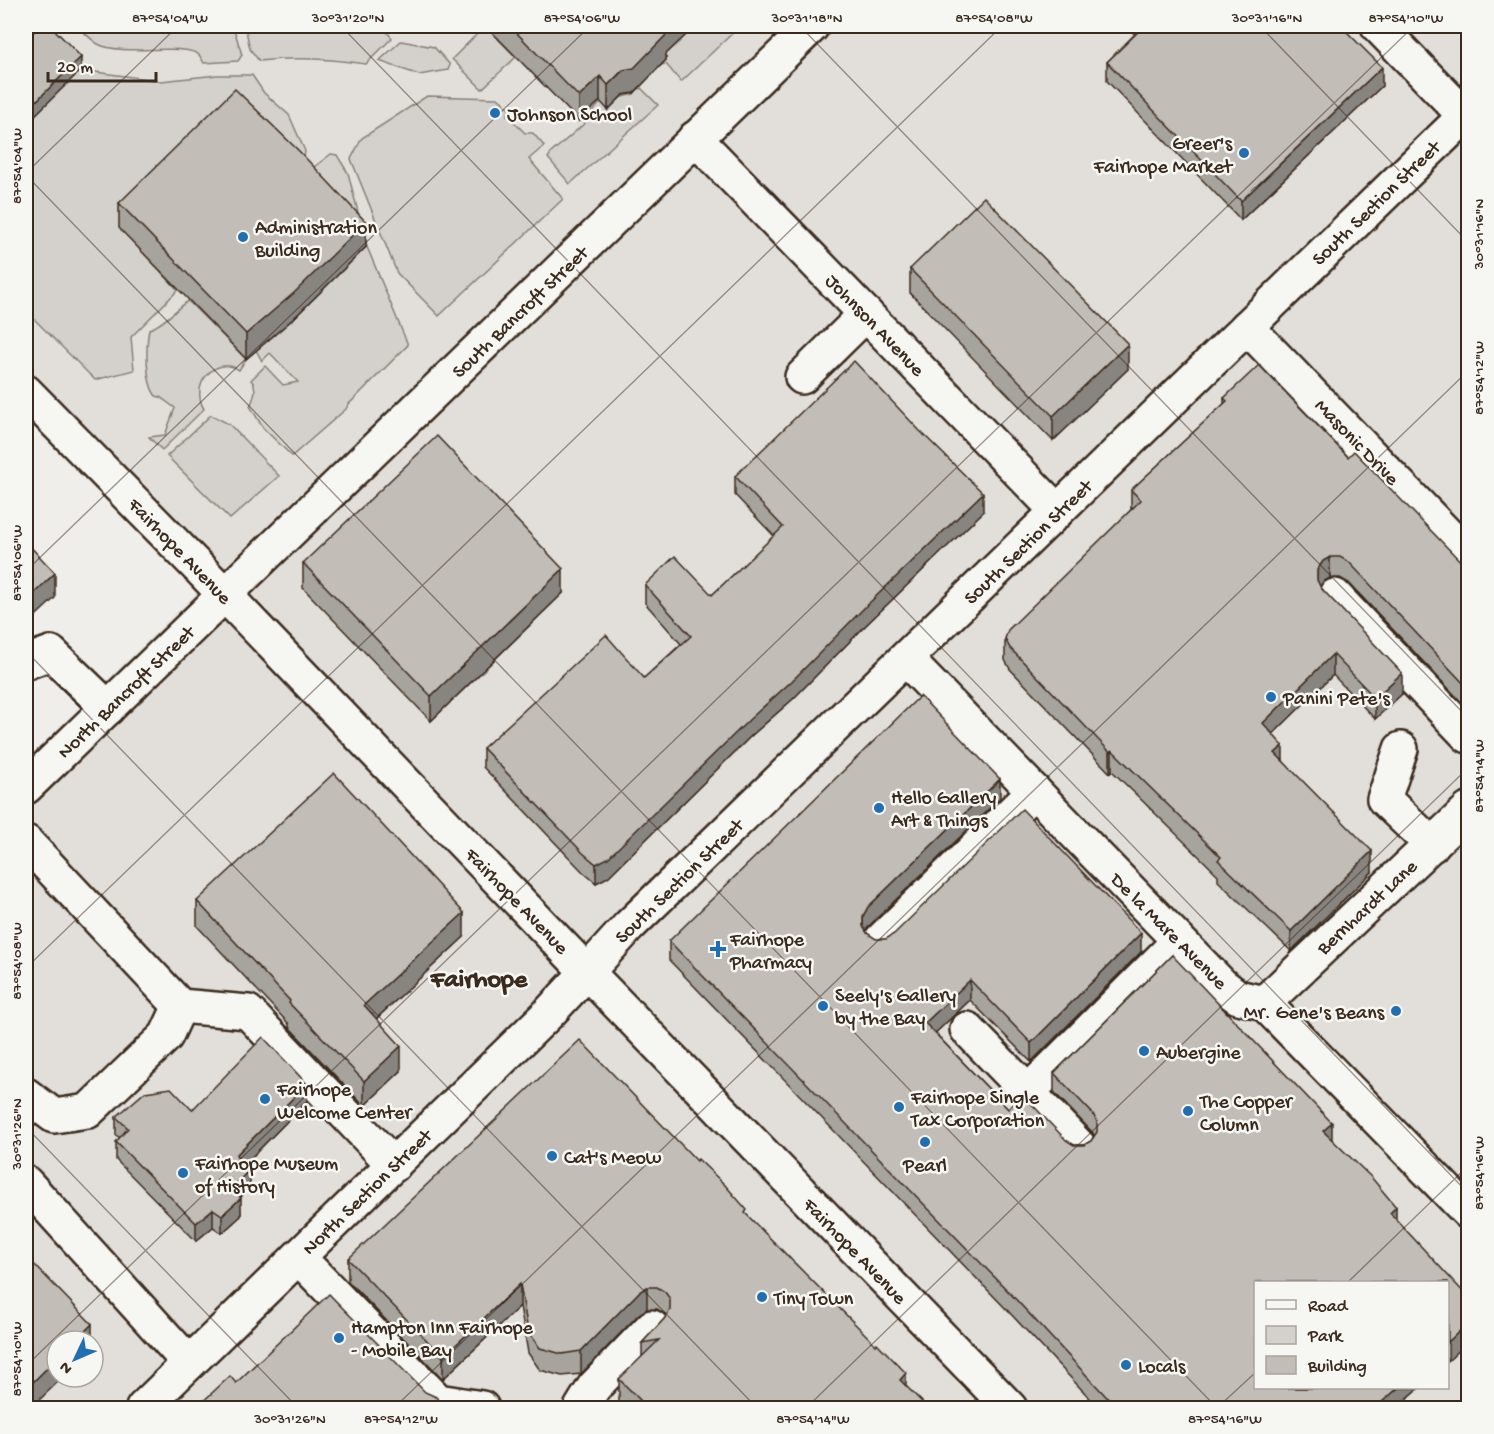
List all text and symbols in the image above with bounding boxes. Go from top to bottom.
text: 87°54'04"W [132,10,208,28]
text: 30°31'20"N [311,10,385,28]
text: 87°54'06"W [544,10,621,28]
text: 30°31'18"N [770,10,843,28]
text: 87°54'08"W [955,10,1033,28]
text: 30°31'16"N [1231,10,1302,28]
text: 87°54'10"W [1368,10,1444,28]
scale bar [48,45,156,83]
text: 20 m [57,58,93,79]
place label: Johnson School [507,105,632,128]
marker: Johnson School [488,106,502,120]
text: 87°54'04"W [9,128,27,204]
place label: Greer's Fairhope Market [1093,134,1234,180]
street label: South Section Street [1308,136,1448,272]
marker: Greer's Fairhope Market [1237,146,1251,160]
text: 30°31'16"N [1471,199,1489,270]
place label: Administration Building [254,218,377,264]
marker: Administration Building [236,230,250,244]
street label: South Bancroft Street [449,241,596,384]
street label: Johnson Avenue [819,270,929,383]
text: 87°54'12"W [1471,341,1489,415]
street label: Masonic Drive [1308,395,1403,492]
street label: South Section Street [960,475,1100,611]
street label: Fairhope Avenue [121,494,235,611]
text: 87°54'06"W [9,524,27,601]
street label: North Bancroft Street [54,621,202,765]
place label: Panini Pete's [1282,689,1390,712]
marker: Panini Pete's [1264,690,1278,704]
text: 87°54'14"W [1471,739,1489,813]
place label: Hello Gallery Art & Things [891,788,997,834]
marker: Hello Gallery Art & Things [872,801,886,815]
street label: South Section Street [611,814,751,950]
street label: Fairhope Avenue [458,844,572,961]
street label: Bernhardt Lane [1313,856,1424,962]
street label: De la Mare Avenue [1103,868,1231,996]
text: 87°54'08"W [9,922,27,1000]
place label: Fairhope Pharmacy [729,930,812,976]
marker: Fairhope Pharmacy [711,942,725,956]
district label: Fairhope [430,966,529,997]
place label: Seely's Gallery by the Bay [835,986,956,1032]
marker: Seely's Gallery by the Bay [816,999,830,1013]
place label: Mr. Gene's Beans [1244,1003,1385,1026]
marker: Mr. Gene's Beans [1389,1004,1403,1018]
place label: Aubergine [1156,1043,1241,1066]
marker: Aubergine [1137,1044,1151,1058]
place label: Fairhope Welcome Center [276,1080,413,1126]
place label: Fairhope Single Tax Corporation [910,1088,1045,1134]
marker: Fairhope Welcome Center [258,1092,272,1106]
place label: The Copper Column [1199,1092,1294,1138]
text: 30°31'26"N [9,1098,27,1171]
marker: Fairhope Single Tax Corporation [892,1100,906,1114]
marker: The Copper Column [1181,1104,1195,1118]
street label: North Section Street [299,1125,439,1261]
marker: Pearl [918,1135,932,1149]
text: 87°54'16"W [1471,1136,1489,1210]
place label: Cat's Meow [564,1148,662,1171]
marker: Cat's Meow [545,1149,559,1163]
place label: Fairhope Museum of History [194,1154,338,1200]
place label: Pearl [902,1156,947,1179]
marker: Fairhope Museum of History [176,1166,190,1180]
street label: Fairhope Avenue [796,1194,910,1311]
legend [1254,1281,1449,1389]
place label: Tiny Town [773,1289,854,1312]
marker: Tiny Town [755,1290,769,1304]
text: Road [1308,1297,1349,1318]
place label: Hampton Inn Fairhope - Mobile Bay [351,1318,534,1364]
text: 87°54'10"W [9,1321,27,1397]
text: Park [1307,1327,1344,1348]
north arrow [45,1329,105,1389]
marker: Hampton Inn Fairhope - Mobile Bay [332,1331,346,1345]
text: N [56,1356,77,1377]
place label: Locals [1138,1357,1186,1380]
text: Building [1307,1357,1367,1378]
marker: Locals [1119,1358,1133,1372]
text: 30°31'26"N [253,1411,326,1429]
text: 87°54'12"W [364,1411,438,1429]
text: 87°54'14"W [776,1411,850,1429]
text: 87°54'16"W [1188,1411,1262,1429]

